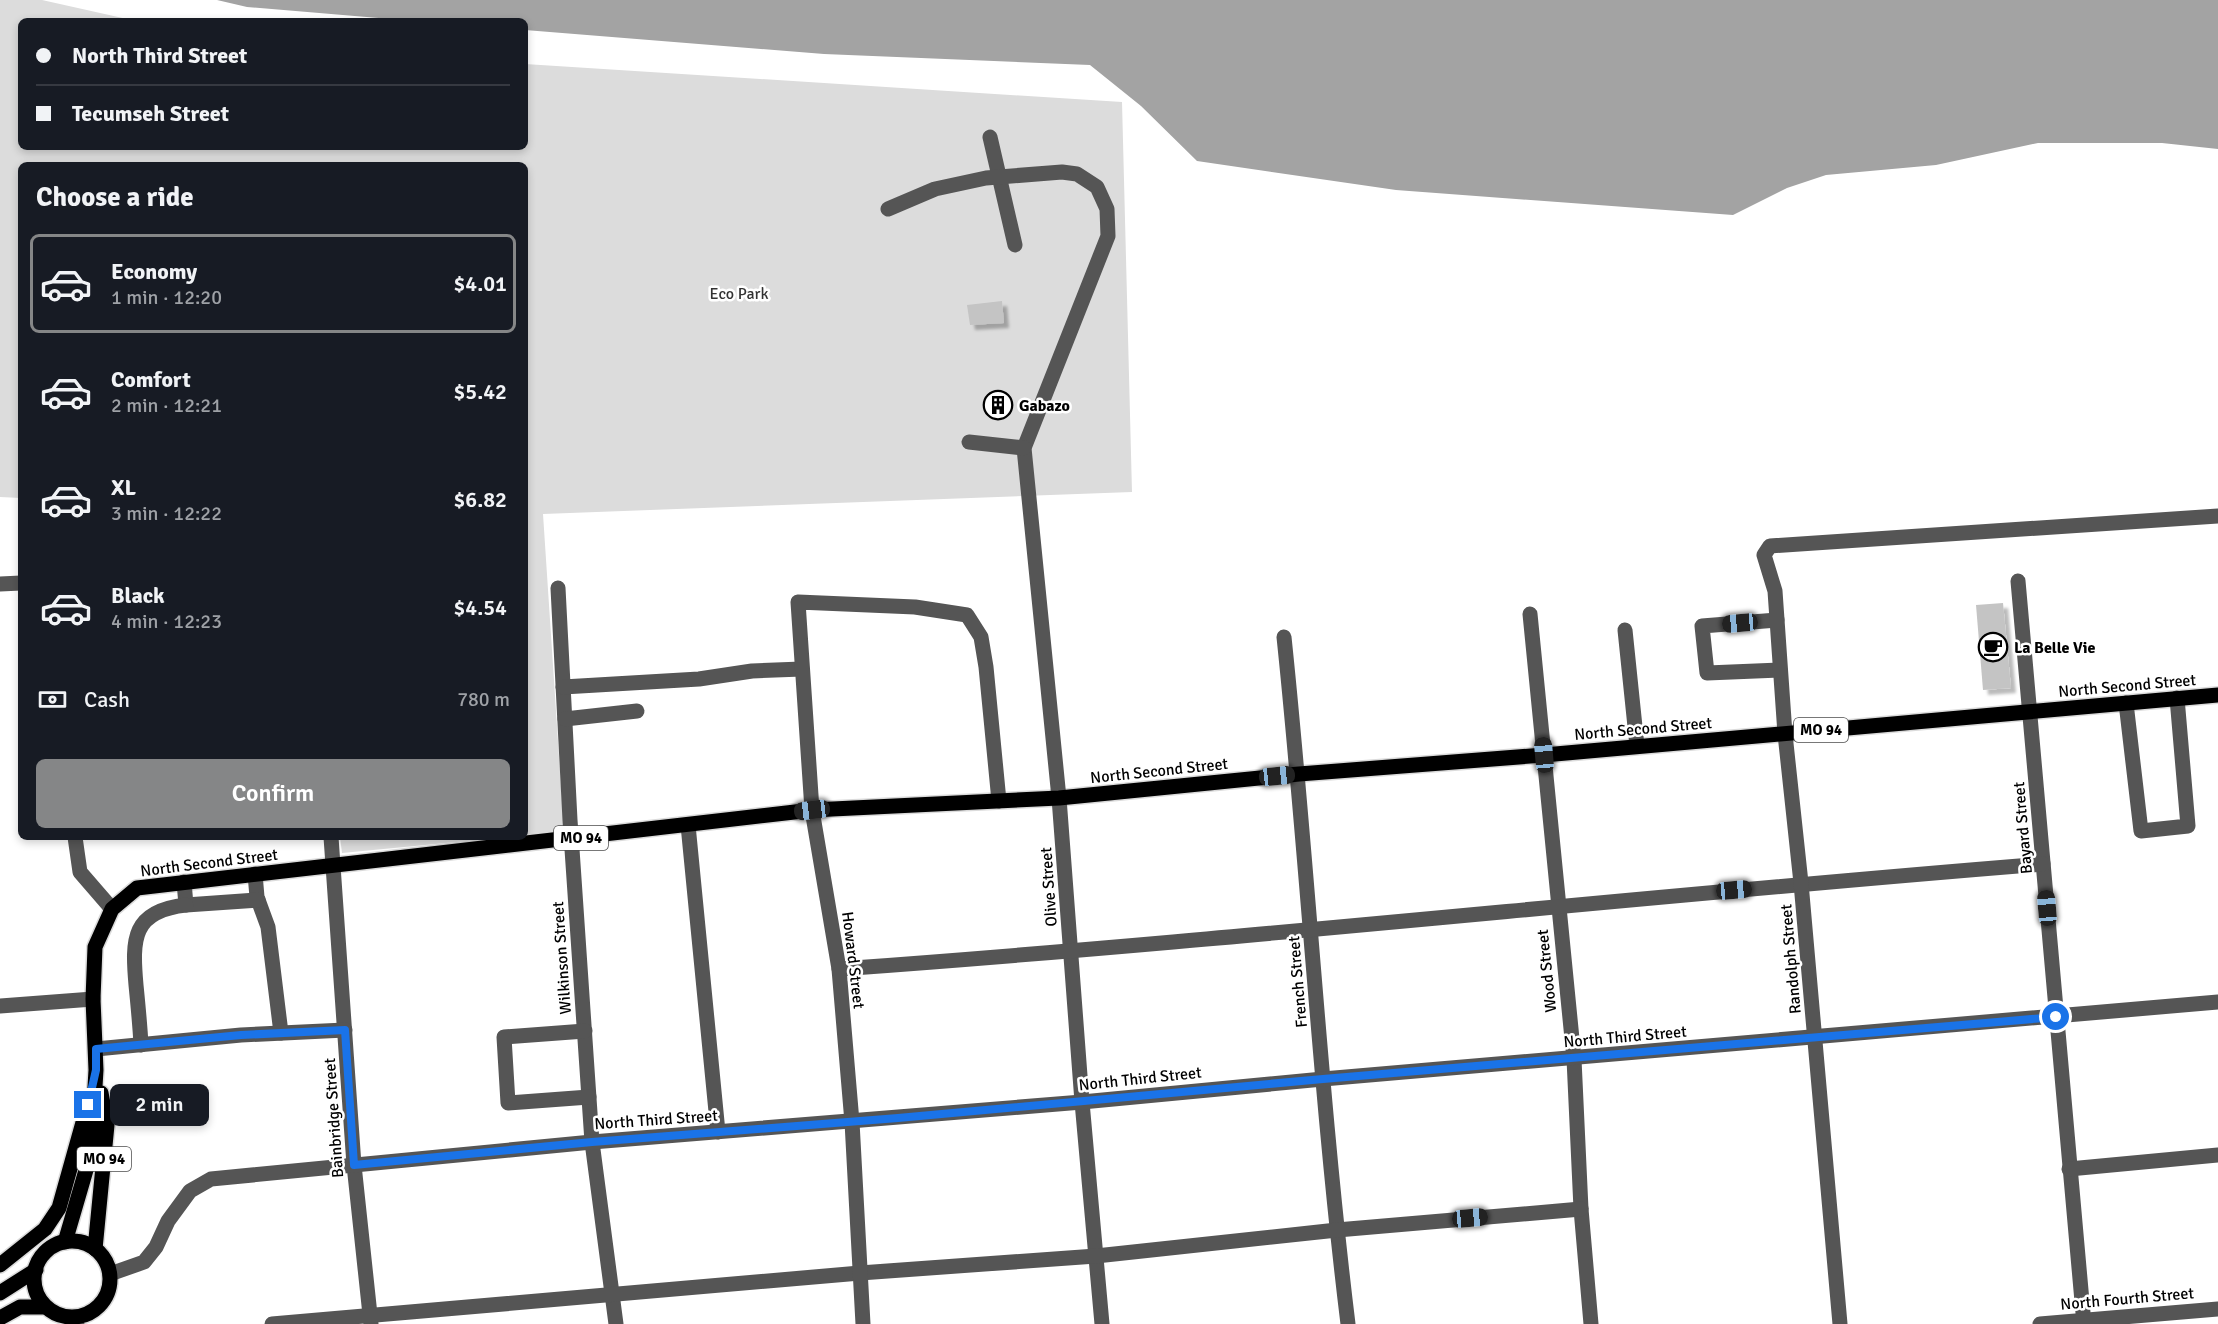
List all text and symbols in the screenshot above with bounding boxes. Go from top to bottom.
text: North Third Street [72,42,247,69]
text: Tecumseh Street [72,100,229,127]
text: Choose a ride [36,181,194,214]
icon: car [39,257,93,311]
text: Economy [111,258,197,285]
text: $4.01 [453,270,507,297]
park label: Eco Park [710,284,768,304]
text: 1 min · 12:20 [111,285,222,310]
icon: car [39,365,93,419]
text: Comfort [111,366,191,393]
text: $5.42 [453,378,507,405]
building icon: Gabazo [982,389,1014,421]
text: 2 min · 12:21 [111,393,222,418]
place label: Gabazo [1019,396,1070,416]
icon: car [39,473,93,527]
text: XL [111,474,136,501]
text: $6.82 [453,486,507,513]
text: 3 min · 12:22 [111,501,222,526]
icon: car [39,581,93,635]
text: Black [111,582,165,609]
text: $4.54 [453,594,507,621]
text: 4 min · 12:23 [111,609,222,634]
car [1721,612,1759,634]
cafe icon: La Belle Vie [1977,631,2009,663]
place label: La Belle Vie [2014,638,2095,658]
street label: North Second Street [2057,670,2197,702]
icon: cash [36,683,69,716]
text: Cash [84,686,130,713]
text: 780 m [457,687,510,712]
street label: North Second Street [1573,713,1713,745]
road number: MO 94 [1794,718,1848,742]
car [1533,736,1555,774]
street label: North Second Street [1089,754,1229,788]
button: Confirm [36,759,510,828]
car [1258,765,1296,787]
street label: Bayard Street [2009,781,2037,875]
car [793,799,831,821]
road number: MO 94 [554,826,608,850]
street label: North Second Street [139,845,279,881]
street label: Olive Street [1036,846,1062,927]
car [1715,879,1753,901]
car [2036,889,2058,927]
street label: Wilkinson Street [548,901,576,1015]
street label: Randolph Street [1776,903,1806,1015]
street label: Howard Street [837,910,869,1010]
street label: Wood Street [1533,928,1561,1013]
street label: French Street [1284,935,1312,1028]
route start [2042,1003,2069,1030]
street label: North Third Street [1563,1022,1688,1052]
street label: Bainbridge Street [320,1057,348,1178]
street label: North Third Street [1078,1063,1203,1095]
callout: 2 min [109,1084,208,1126]
route end [74,1091,101,1118]
text: 2 min [136,1092,183,1117]
street label: North Third Street [594,1106,719,1134]
road number: MO 94 [77,1147,131,1171]
car [1451,1207,1489,1229]
street label: North Fourth Street [2059,1283,2195,1315]

